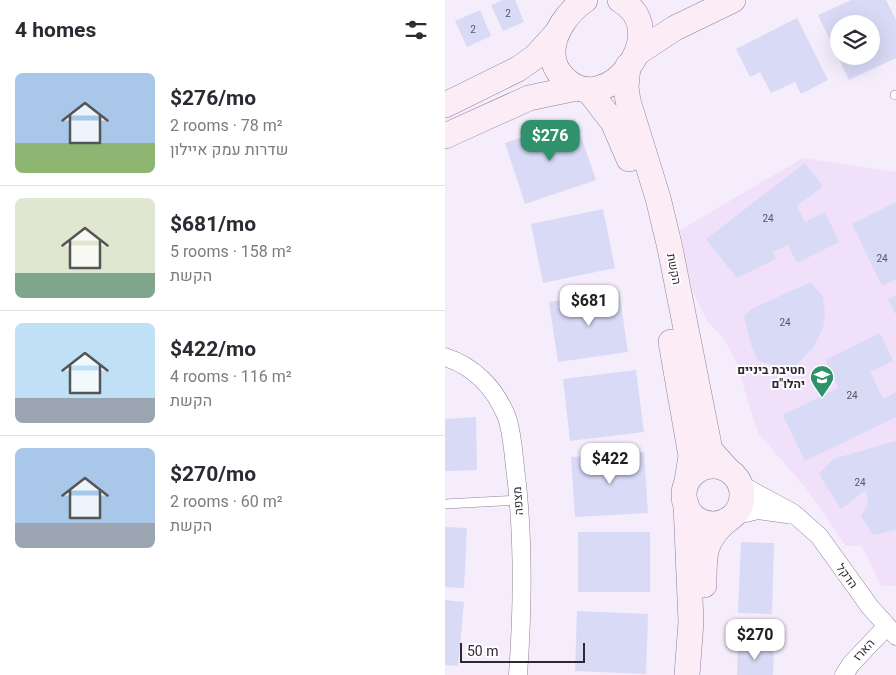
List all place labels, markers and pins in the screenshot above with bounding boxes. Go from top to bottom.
pin: $276 [520,120,580,162]
pin: $681 [559,284,619,327]
place label: חטיבת ביניים יהלו"ם [737,361,805,393]
school or university icon: חטיבת ביניים יהלו"ם [809,364,835,398]
pin: $422 [580,442,640,485]
pin: $270 [725,618,785,661]

